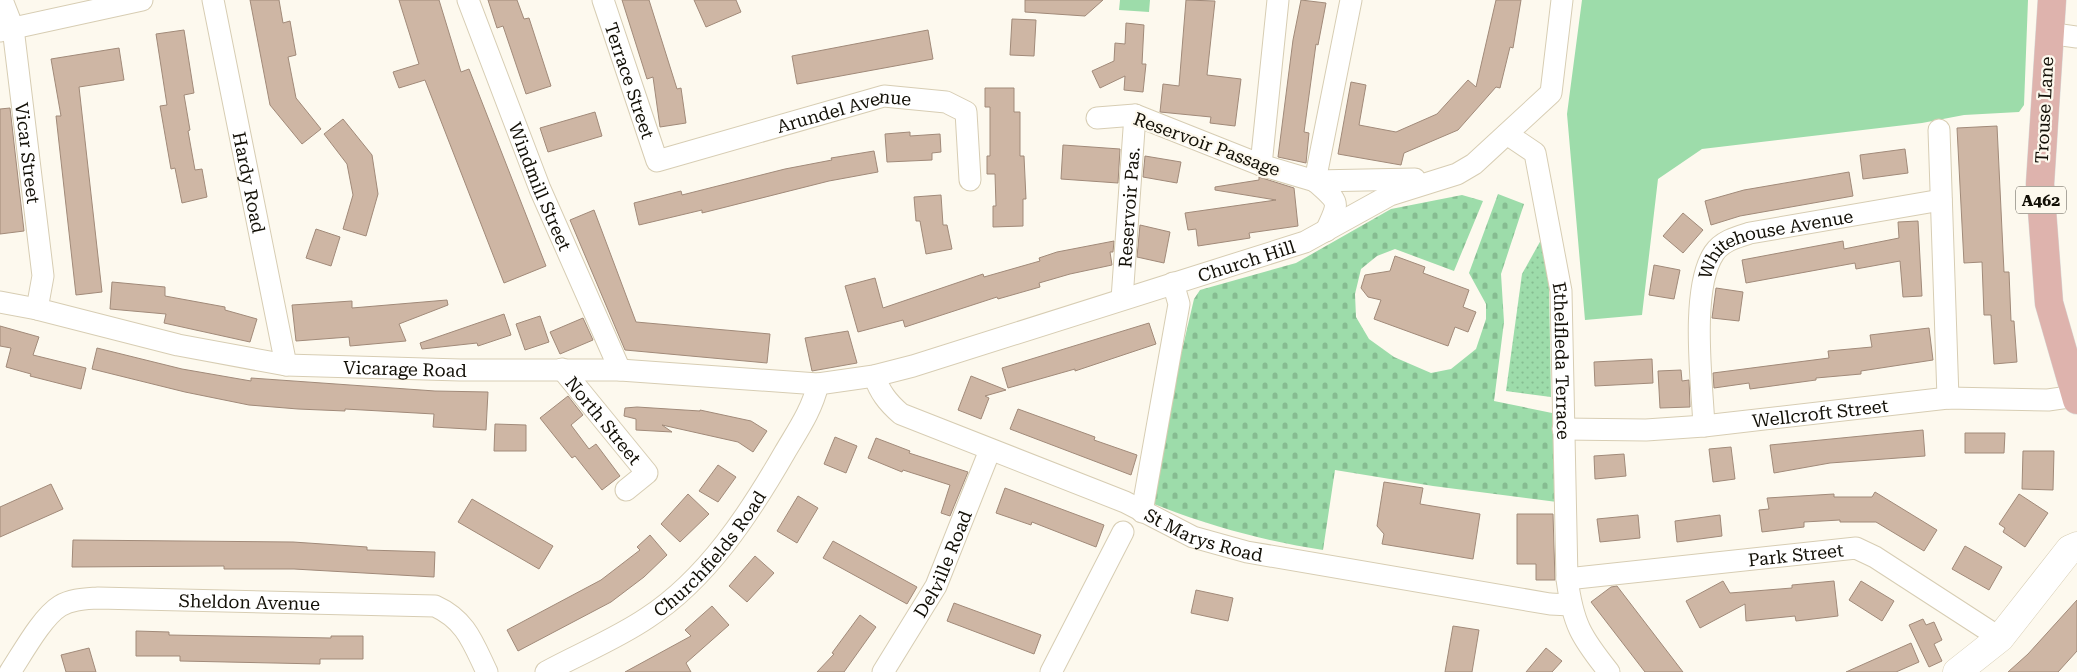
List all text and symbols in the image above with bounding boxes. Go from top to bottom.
street label: Terrace Street [601,20,659,142]
street label: Trouse Lane [2031,56,2057,164]
street label: Arundel Avenue [774,85,912,137]
street label: Vicar Street [12,101,45,205]
street label: Reservoir Passage [1131,108,1283,180]
street label: Windmill Street [505,119,576,254]
street label: Hardy Road [229,130,270,235]
street label: Reservoir Pas. [1114,146,1143,268]
road number: A462 [2016,186,2066,214]
street label: Whitehouse Avenue [1694,205,1855,281]
street label: Church Hill [1195,235,1298,286]
street label: Ethelfleda Terrace [1549,280,1575,440]
street label: Vicarage Road [343,356,467,381]
street label: North Street [562,372,646,469]
street label: Wellcroft Street [1751,394,1890,431]
street label: Churchfields Road [649,486,770,621]
street label: St Marys Road [1141,504,1265,565]
street label: Delville Road [909,507,976,621]
street label: Park Street [1747,539,1845,570]
street label: Sheldon Avenue [178,589,321,614]

